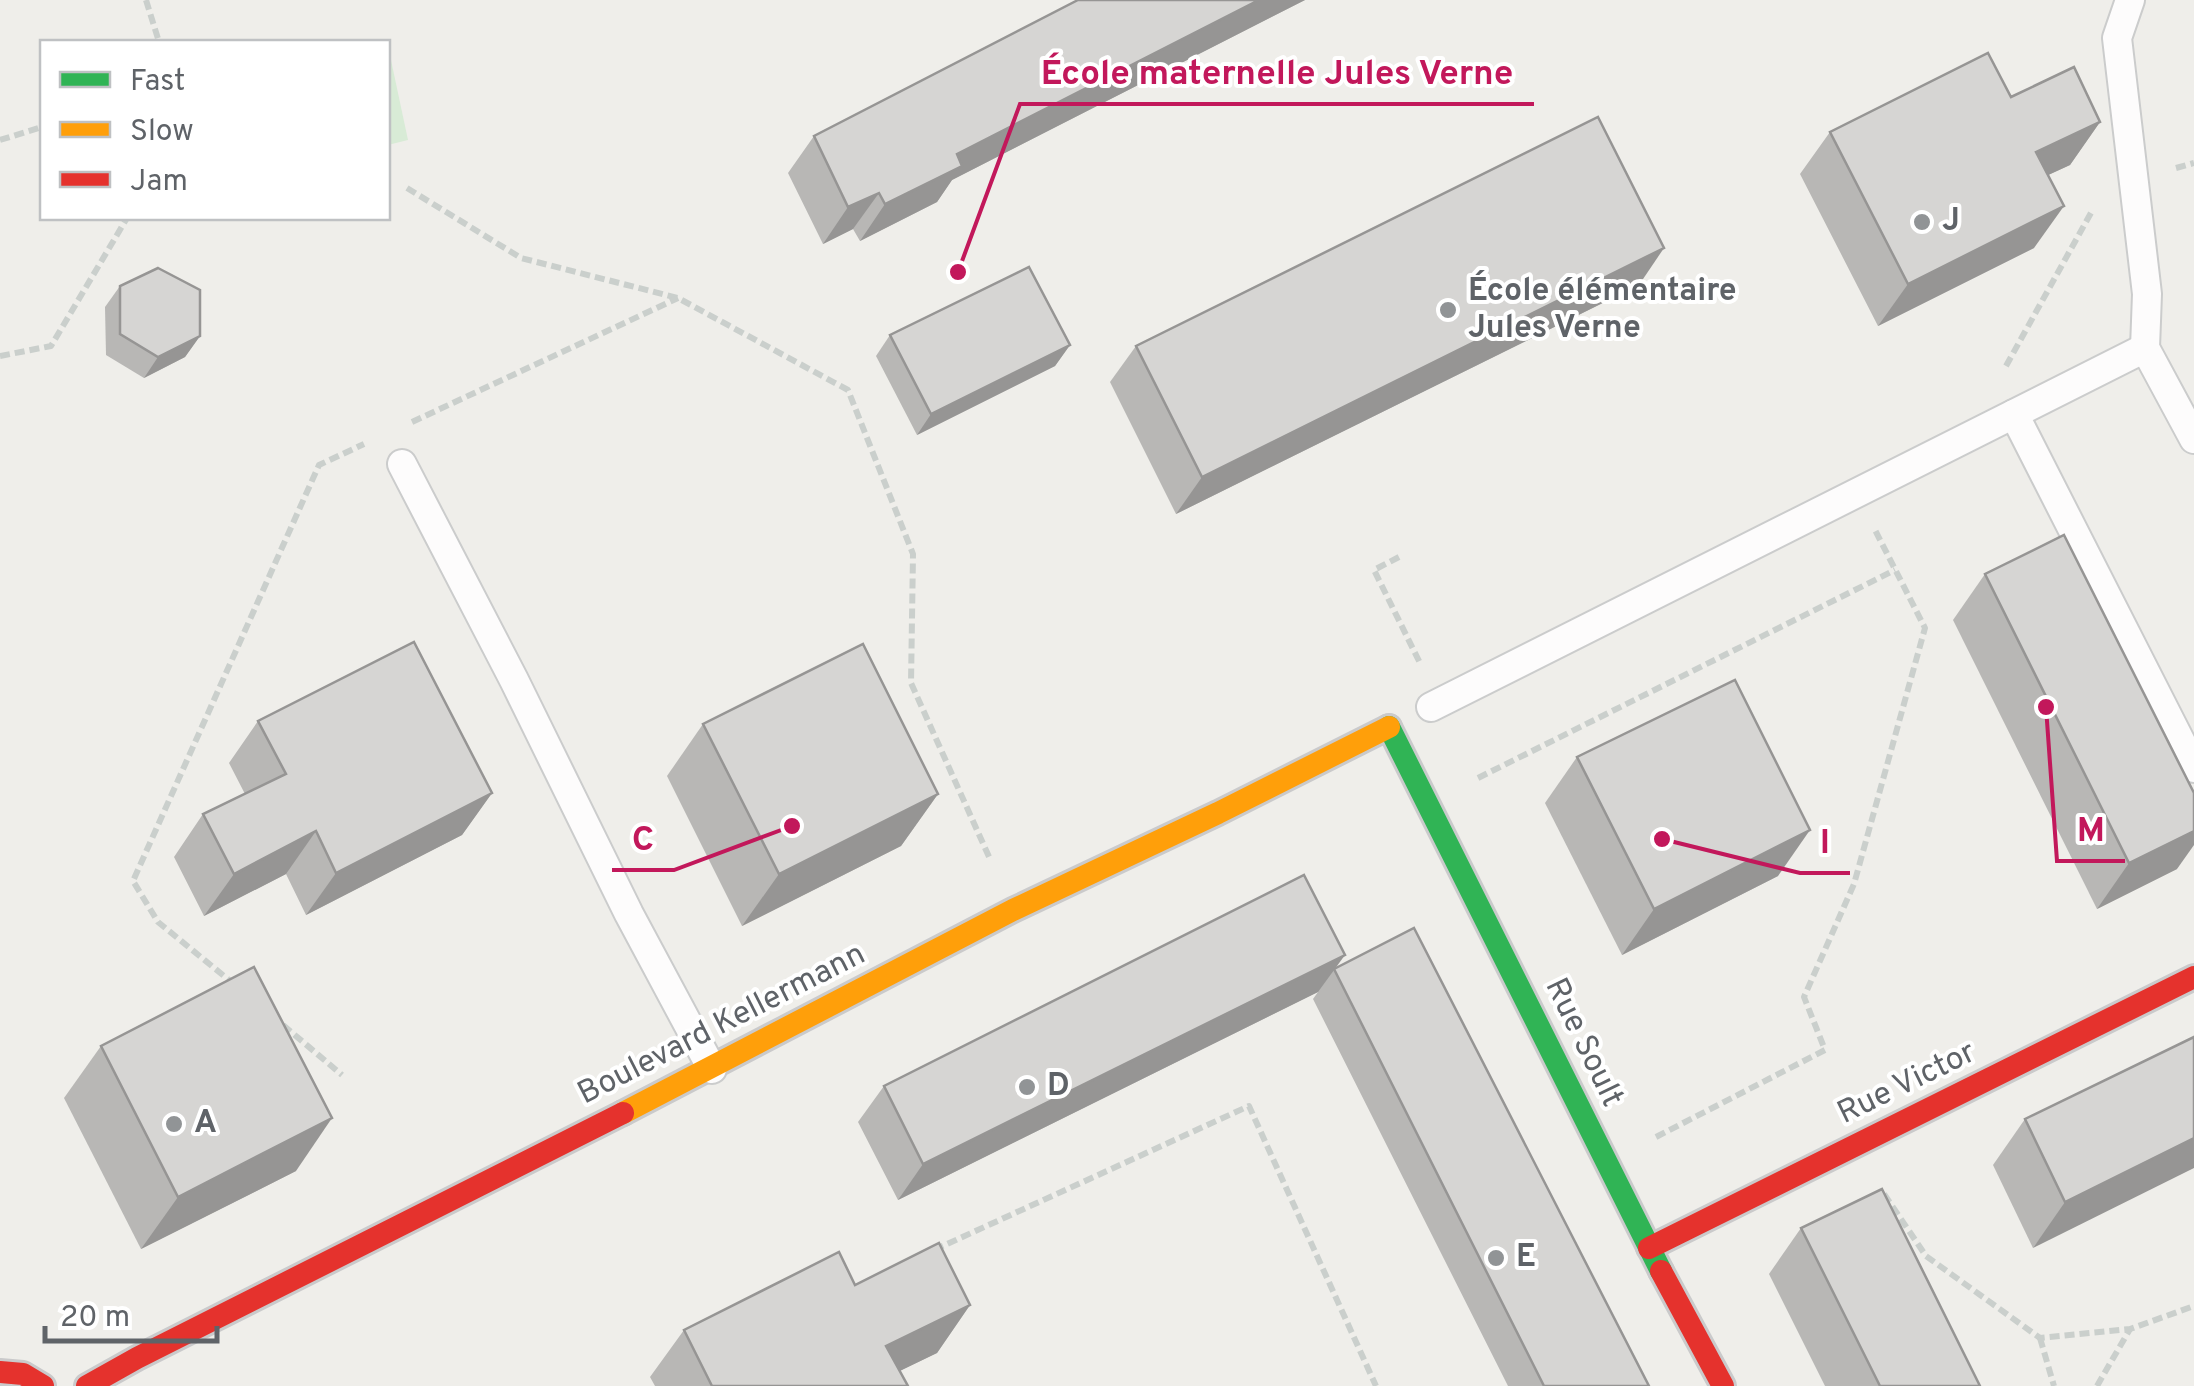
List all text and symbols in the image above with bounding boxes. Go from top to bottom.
callout: École maternelle Jules Verne [1020,39,1534,104]
legend [40,40,390,220]
text: École maternelle Jules Verne [1041,52,1513,97]
text: Fast [130,64,185,101]
text: Slow [130,114,194,151]
text: Jam [130,164,188,201]
place label: J [1942,202,1960,242]
marker: J [1911,211,1933,233]
place label: École élémentaire Jules Verne [1468,270,1737,349]
marker: École élémentaire Jules Verne [1437,299,1459,321]
callout: M [2057,796,2125,861]
callout: C [612,805,674,870]
callout: I [1800,808,1850,873]
text: M [2077,810,2105,854]
text: C [632,819,654,863]
text: I [1820,822,1830,866]
street label: Boulevard Kellermann [572,935,872,1115]
street label: Rue Soult [1535,972,1631,1114]
street label: Rue Victor [1831,1033,1983,1135]
place label: D [1047,1067,1070,1107]
marker: D [1016,1076,1038,1098]
place label: A [194,1104,217,1144]
marker: A [163,1113,185,1135]
place label: E [1516,1238,1536,1278]
marker: E [1485,1247,1507,1269]
scale bar [45,1281,218,1343]
text: 20 m [60,1300,130,1337]

